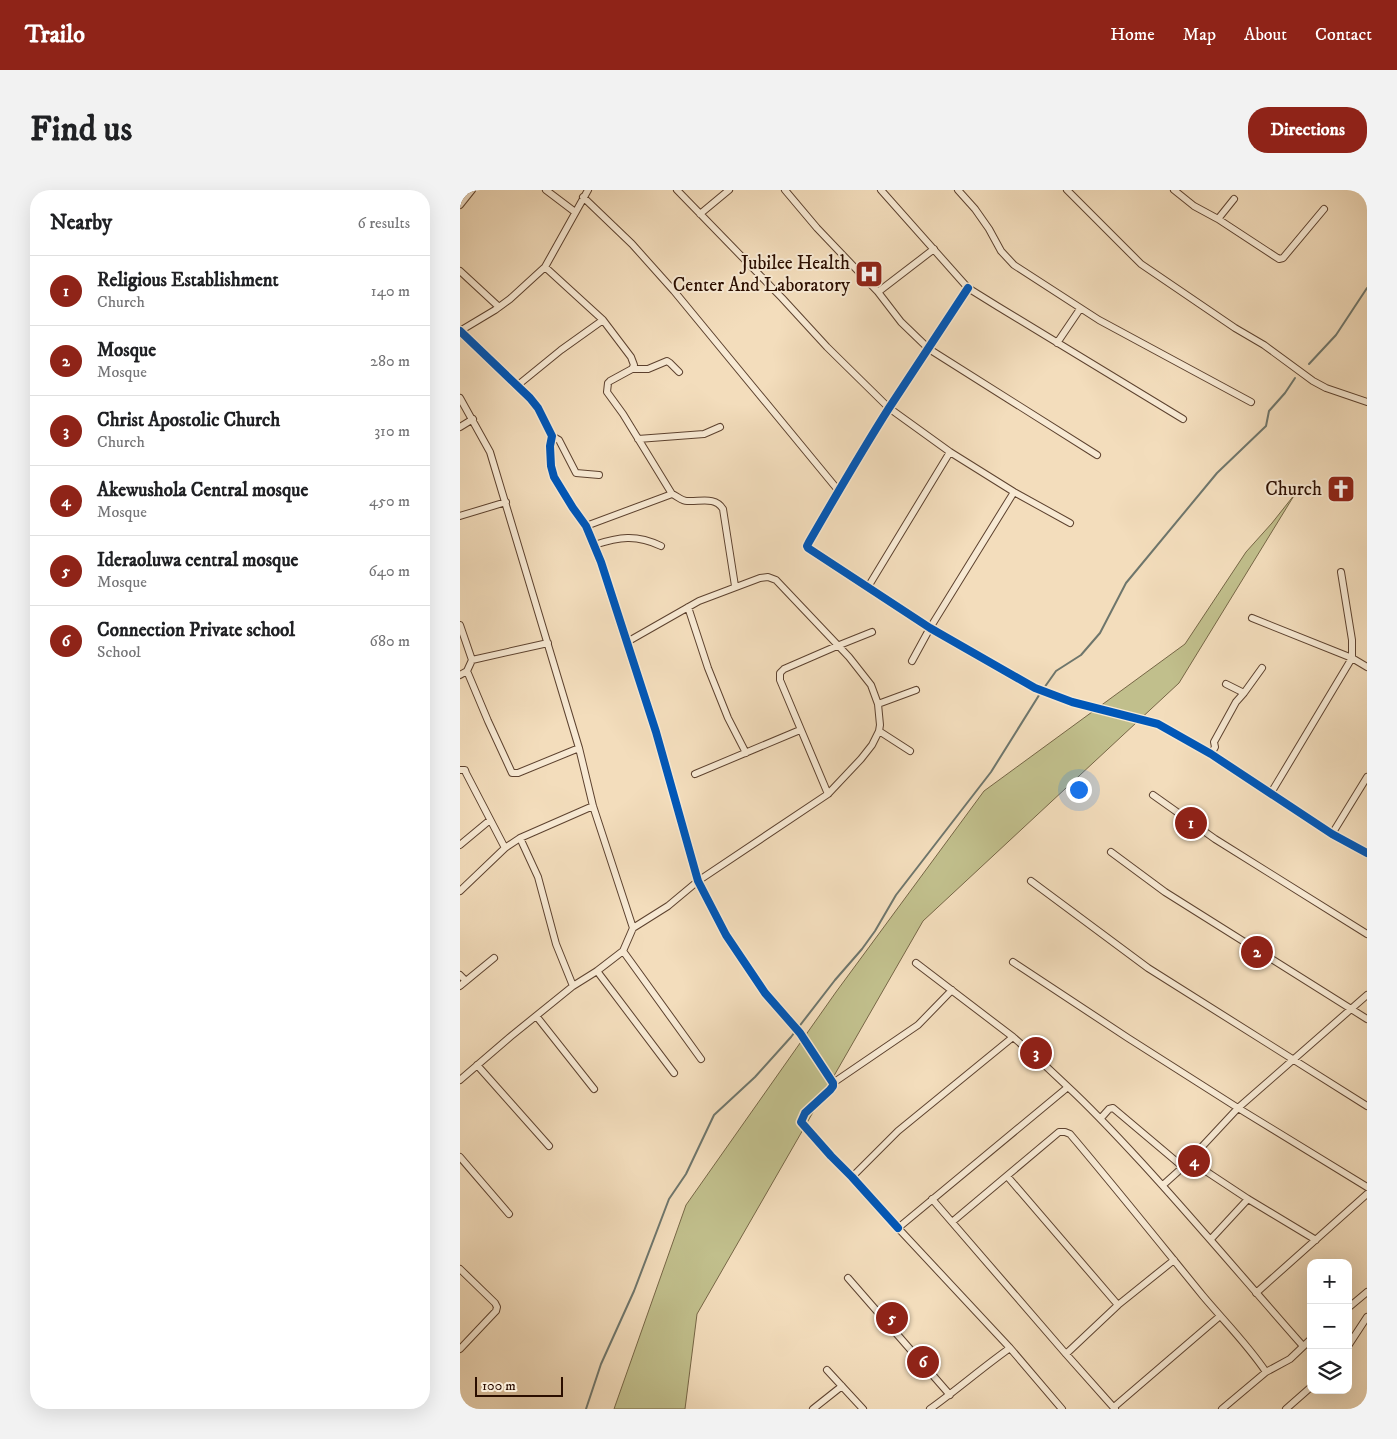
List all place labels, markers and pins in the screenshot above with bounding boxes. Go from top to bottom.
place label: Jubilee Health Center And Laboratory [673,252,851,297]
hospital icon: Jubilee Health Center And Laboratory [854,259,884,289]
church icon: Church [1326,474,1356,504]
place label: Church [1265,478,1322,501]
pin: 1 [1175,804,1207,842]
pin: 2 [1241,933,1273,971]
pin: 3 [1020,1034,1052,1072]
pin: 4 [1178,1142,1210,1180]
pin: 5 [876,1299,908,1337]
pin: 6 [907,1343,939,1381]

